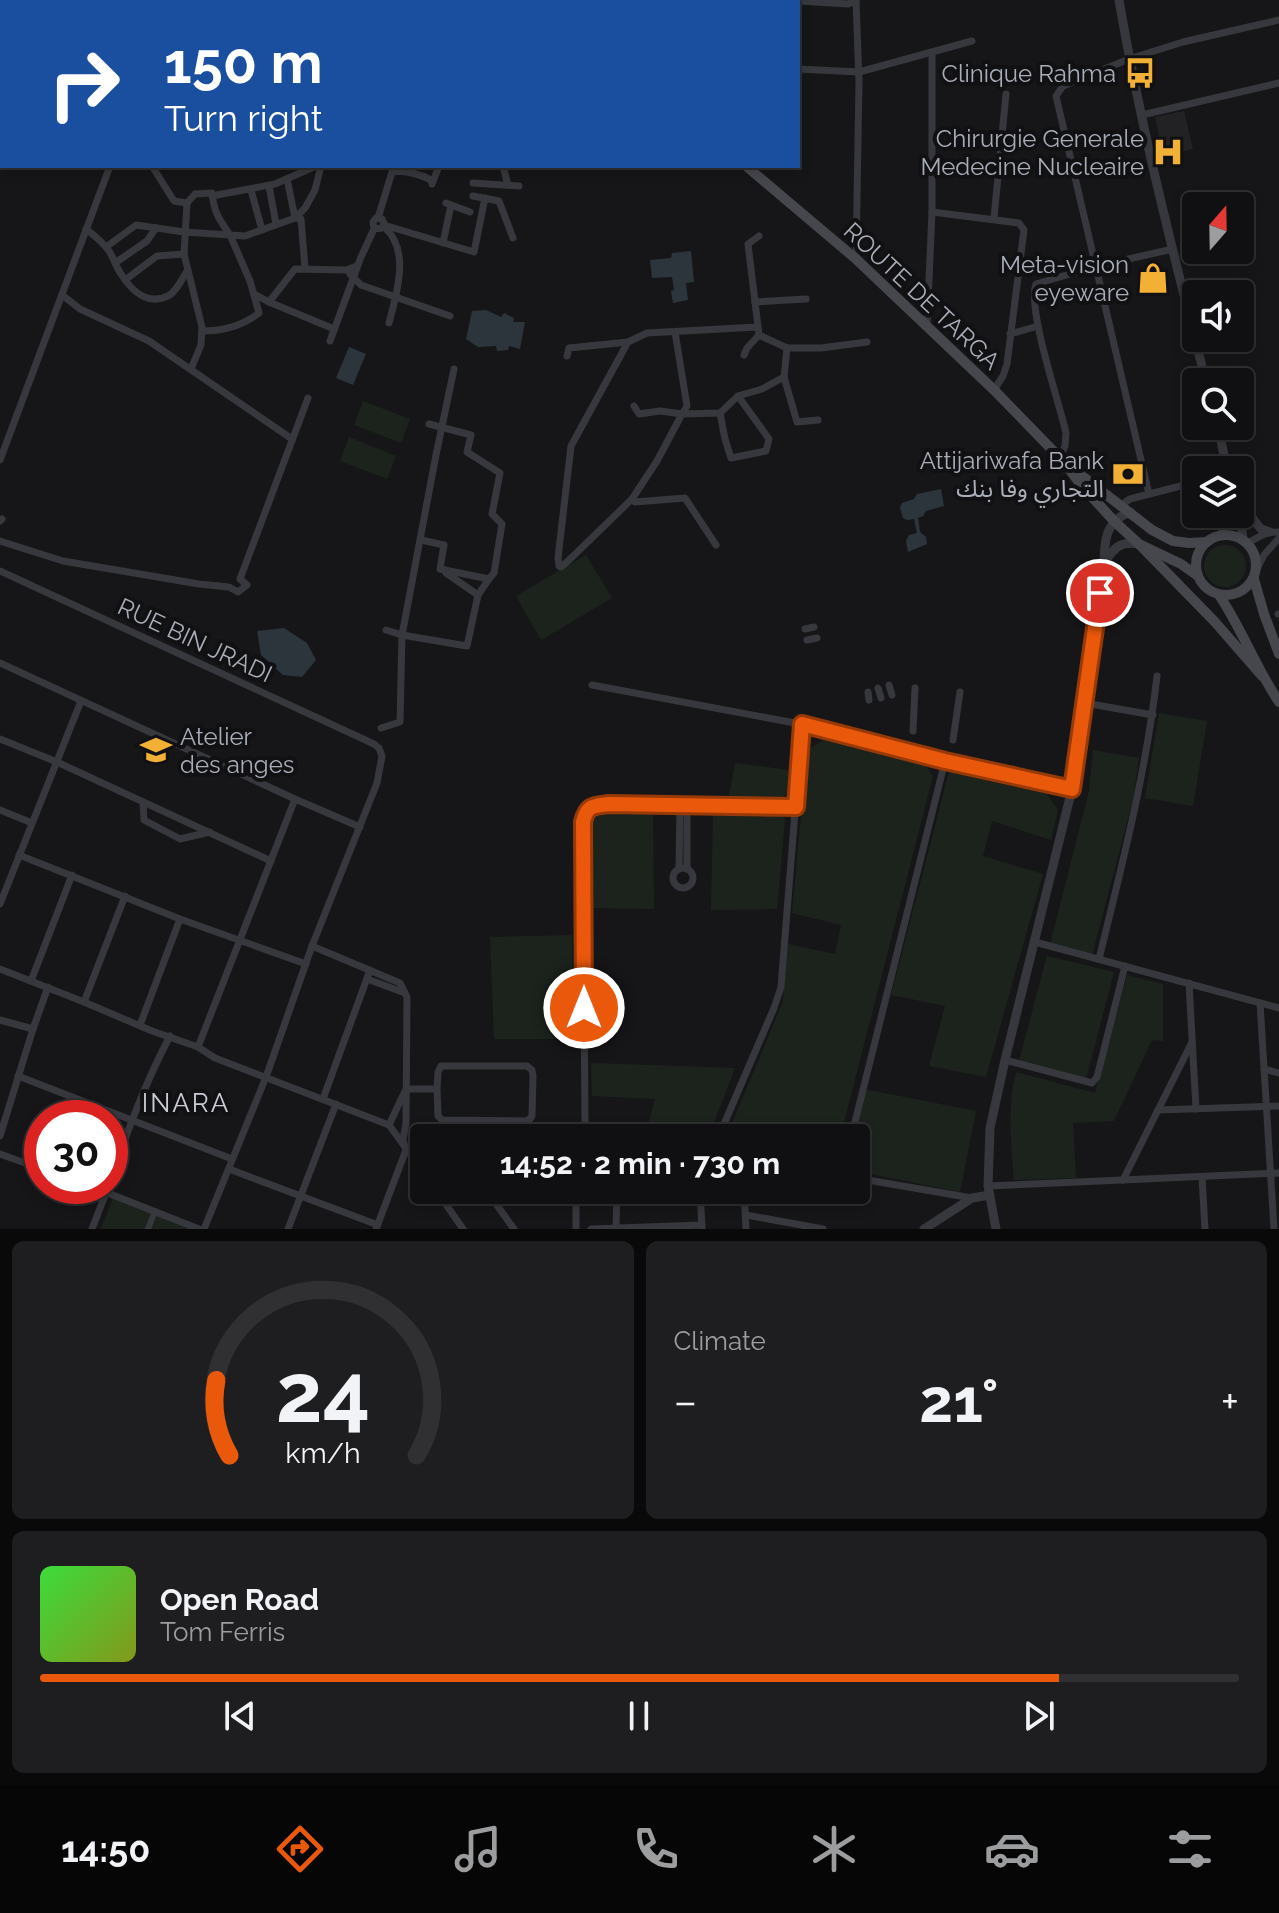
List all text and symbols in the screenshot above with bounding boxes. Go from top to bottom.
text: 150 m [164,30,323,96]
icon: right [32,32,136,136]
bus stop icon: Clinique Rahma [1123,56,1157,90]
place label: Clinique Rahma [942,59,1116,88]
text: Turn right [164,97,323,139]
place label: Chirurgie Generale Medecine Nucleaire [920,124,1144,181]
hospital icon: Chirurgie Generale Medecine Nucleaire [1151,135,1185,169]
north arrow [1182,192,1254,264]
map controls [1182,192,1254,528]
street label: ROUTE DE TARGA [838,216,1006,376]
place label: Meta-vision eyeware [1000,250,1129,307]
shop icon: Meta-vision eyeware [1136,261,1170,295]
button: sound [1182,280,1254,352]
button: search [1182,368,1254,440]
place label: Attijariwafa Bank التجاري وفا بنك [920,446,1104,507]
button: layers [1182,456,1254,528]
bank icon: Attijariwafa Bank التجاري وفا بنك [1111,457,1145,491]
pin [1066,559,1134,627]
icon: arrive [1078,571,1122,615]
street label: RUE BIN JRADI [113,592,277,688]
place label: Atelier des anges [180,722,294,779]
school or university icon: Atelier des anges [139,733,173,767]
position arrow [542,966,626,1050]
district label: INARA [142,1088,230,1118]
speed limit sign: 30 [24,1100,128,1204]
text: 14:52 · 2 min · 730 m [500,1146,780,1181]
text: Climate [674,1326,766,1356]
text: 24 [276,1344,370,1441]
text: 21° [919,1366,999,1436]
text: − [674,1376,697,1427]
text: + [1221,1376,1239,1427]
text: km/h [285,1436,360,1470]
text: Open Road [160,1582,319,1617]
text: Tom Ferris [160,1617,285,1647]
icon: previous [218,1694,262,1738]
icon: pause [617,1694,661,1738]
icon: next [1017,1694,1061,1738]
icon: directions [272,1821,328,1877]
icon: music [450,1821,506,1877]
icon: phone [628,1821,684,1877]
icon: climate [806,1821,862,1877]
icon: car [984,1821,1040,1877]
icon: filters [1162,1821,1218,1877]
text: 14:50 [61,1828,150,1870]

